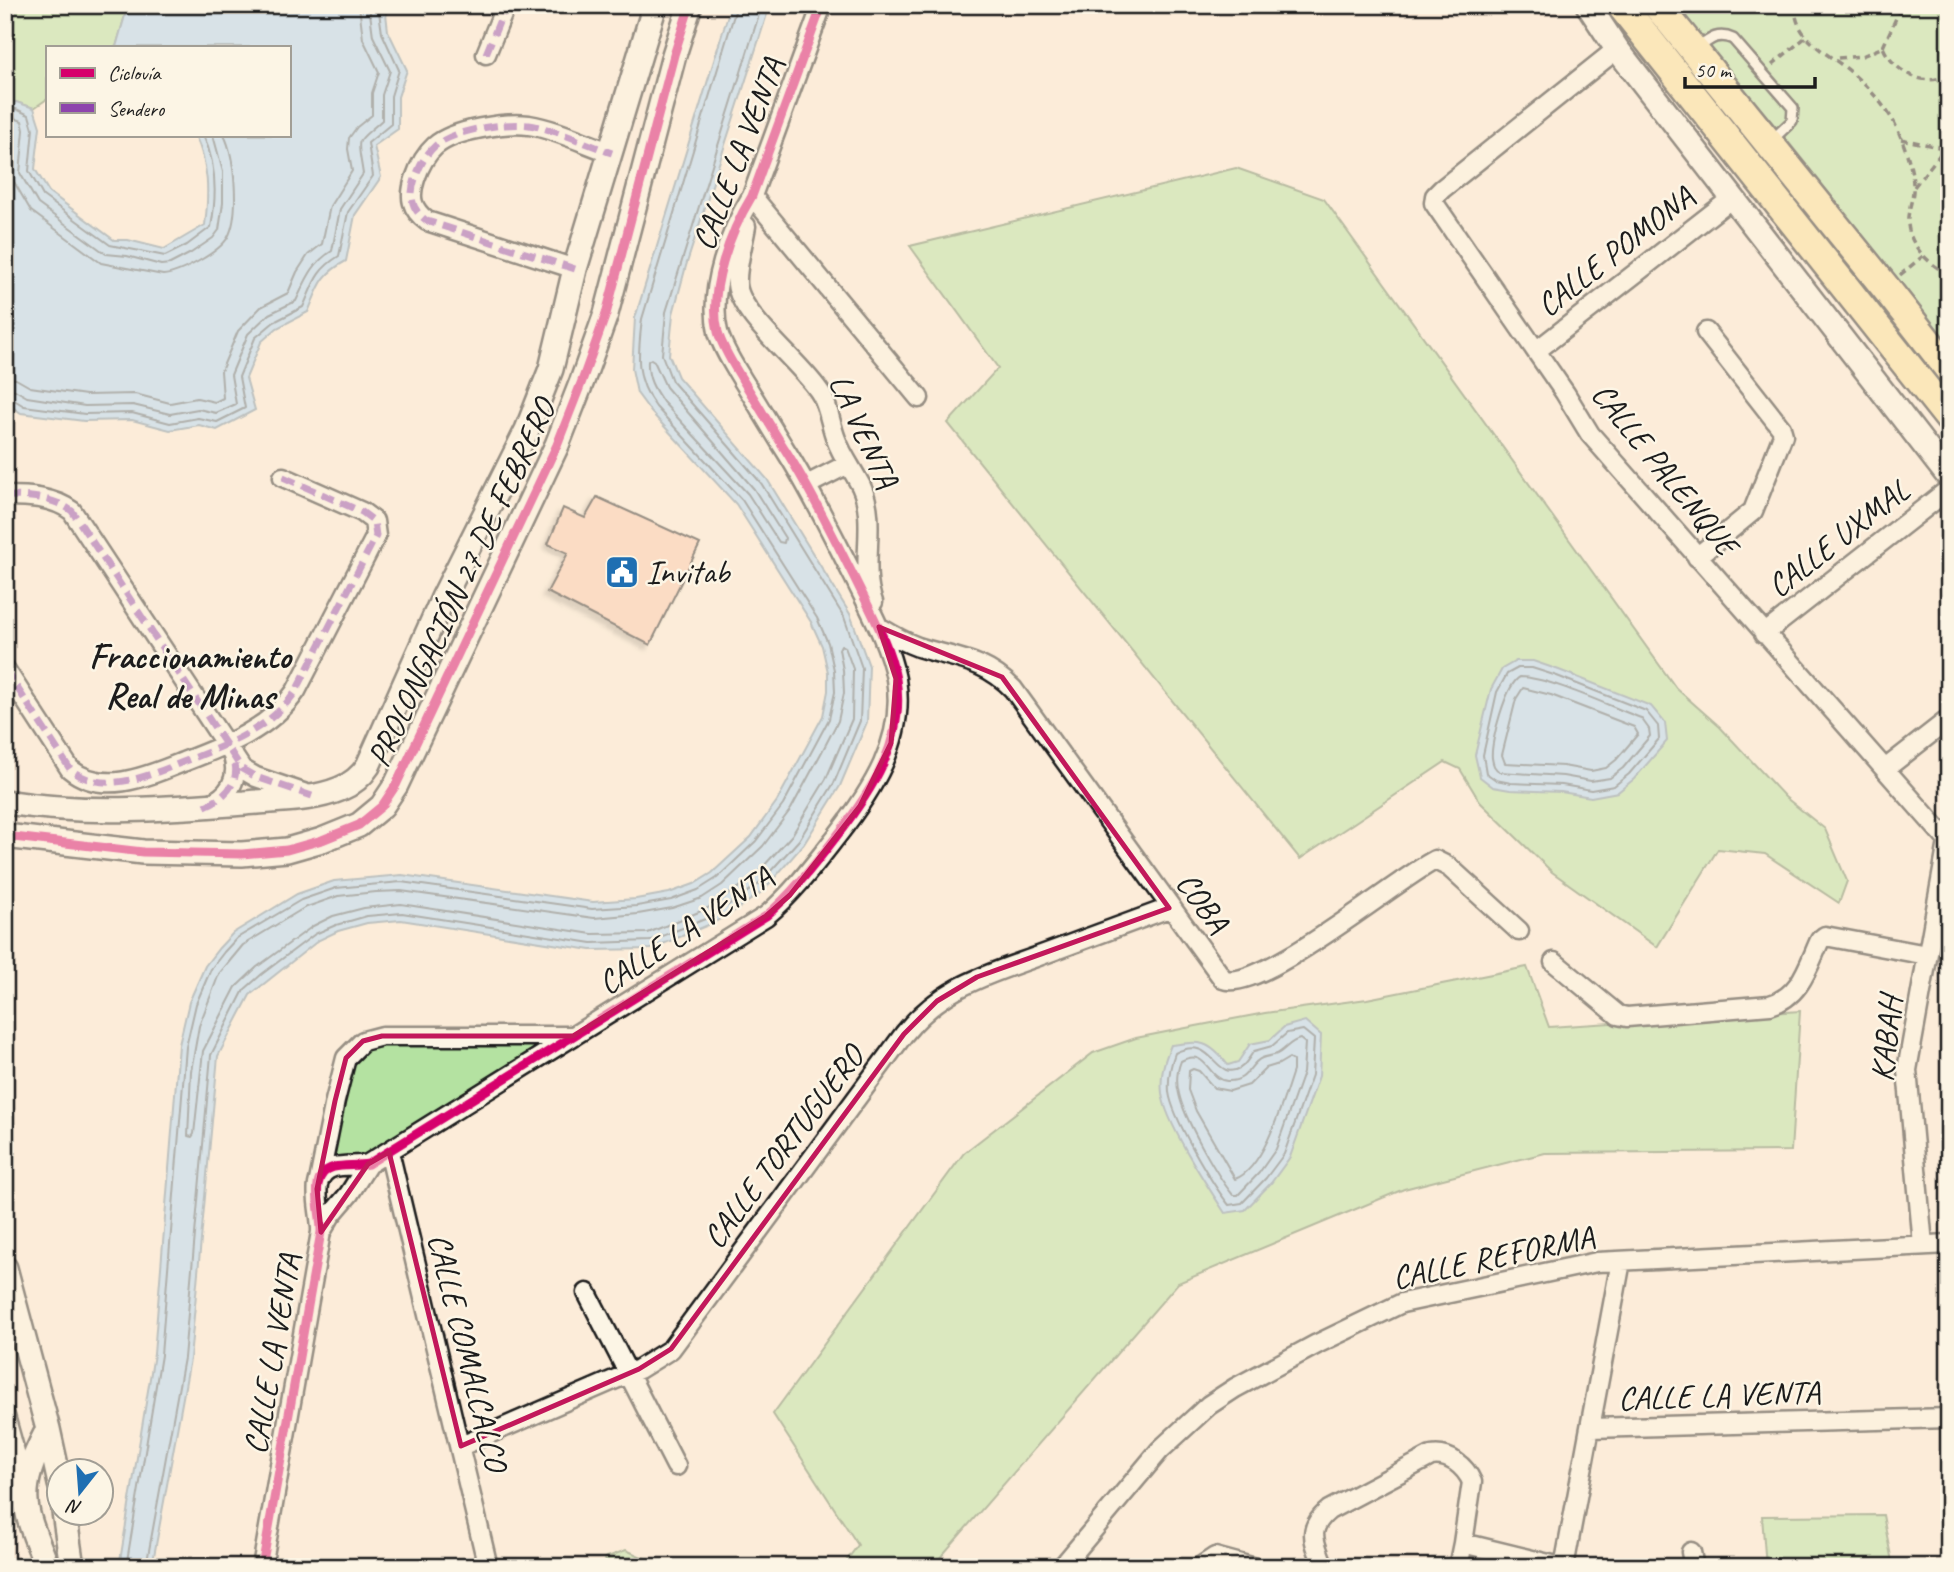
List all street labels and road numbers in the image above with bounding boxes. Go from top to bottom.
street label: CALLE LA VENTA [682,51,794,256]
street label: CALLE POMONA [1528,176,1703,326]
street label: LA VENTA [819,367,909,496]
street label: CALLE PALENQUE [1582,374,1750,567]
street label: PROLONGACIÓN 27 DE FEBRERO [357,389,566,773]
street label: CALLE UXMAL [1759,469,1918,606]
street label: CALLE LA VENTA [590,855,782,1004]
street label: COBA [1167,863,1240,942]
street label: KABAH [1861,989,1912,1084]
street label: CALLE TORTUGUERO [693,1035,875,1256]
street label: CALLE REFORMA [1388,1215,1599,1299]
street label: CALLE COMALCALCO [418,1229,519,1479]
street label: CALLE LA VENTA [234,1249,310,1457]
street label: CALLE LA VENTA [1617,1370,1822,1420]

